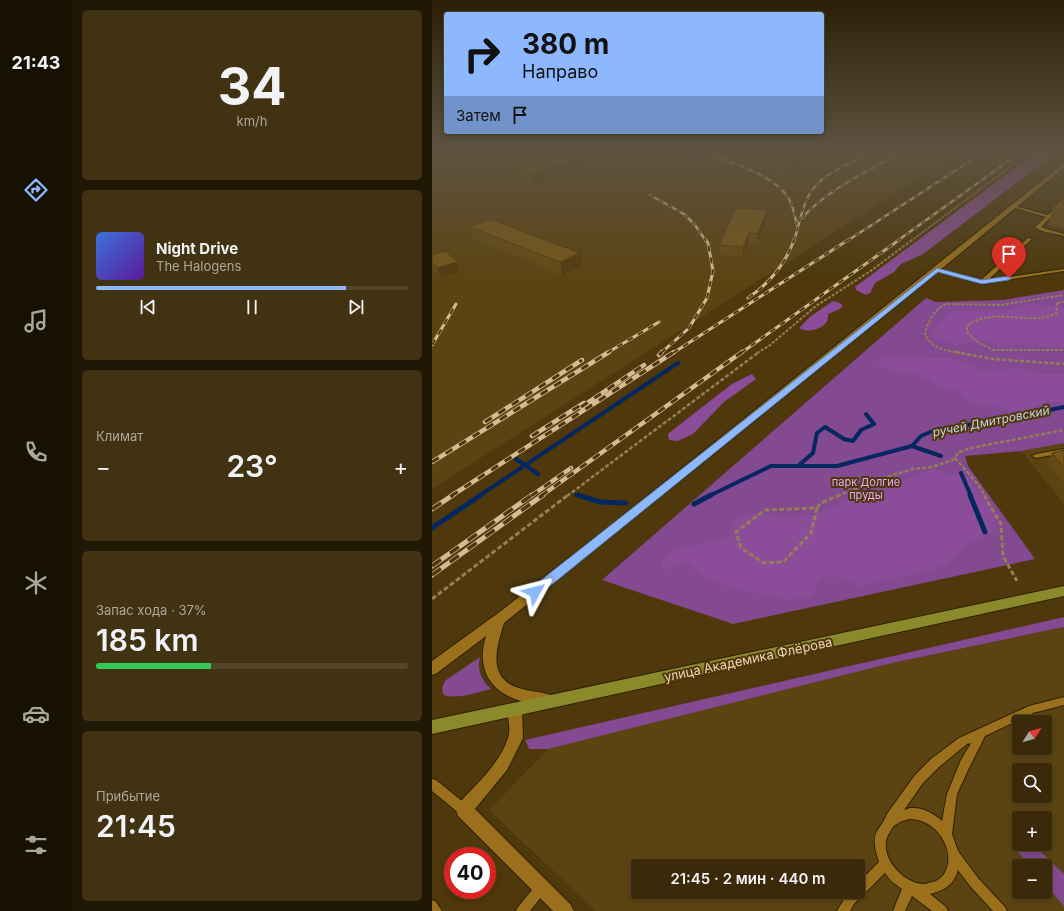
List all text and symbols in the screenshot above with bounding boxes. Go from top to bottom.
text: 380 m [522,27,609,61]
icon: right [456,28,508,80]
text: 21:43 [12,52,60,73]
text: 34 [218,55,286,118]
text: Направо [522,61,598,82]
icon: arrive [509,104,531,126]
text: Затем [456,106,501,125]
text: km/h [237,113,267,129]
icon: directions [22,176,50,204]
pin [992,237,1026,278]
text: Night Drive [156,239,238,258]
icon: arrive [998,243,1020,265]
text: The Halogens [156,258,241,274]
icon: previous [137,296,159,318]
icon: pause [241,296,263,318]
icon: next [345,296,367,318]
icon: music [22,307,50,335]
water label: ручей Дмитровский [930,402,1051,440]
text: Климат [96,428,143,444]
icon: phone [22,438,50,466]
text: 23° [226,448,278,484]
text: − [96,454,111,480]
text: + [393,454,408,480]
park label: парк Долгие пруды [832,475,900,502]
icon: climate [22,569,50,597]
position arrow [514,571,556,613]
text: Запас хода · 37% [96,602,207,618]
text: 185 km [96,622,198,658]
street label: улица Академика Флёрова [662,633,834,685]
icon: car [22,700,50,728]
north arrow [1012,715,1052,755]
map controls [1012,715,1052,899]
button: search [1012,763,1052,803]
text: Прибытие [96,788,160,804]
text: 21:45 [96,808,176,844]
button: + [1012,811,1052,851]
icon: filters [22,831,50,859]
speed limit sign: 40 [444,847,496,899]
button: − [1012,859,1052,899]
text: 21:45 · 2 мин · 440 m [670,869,826,888]

